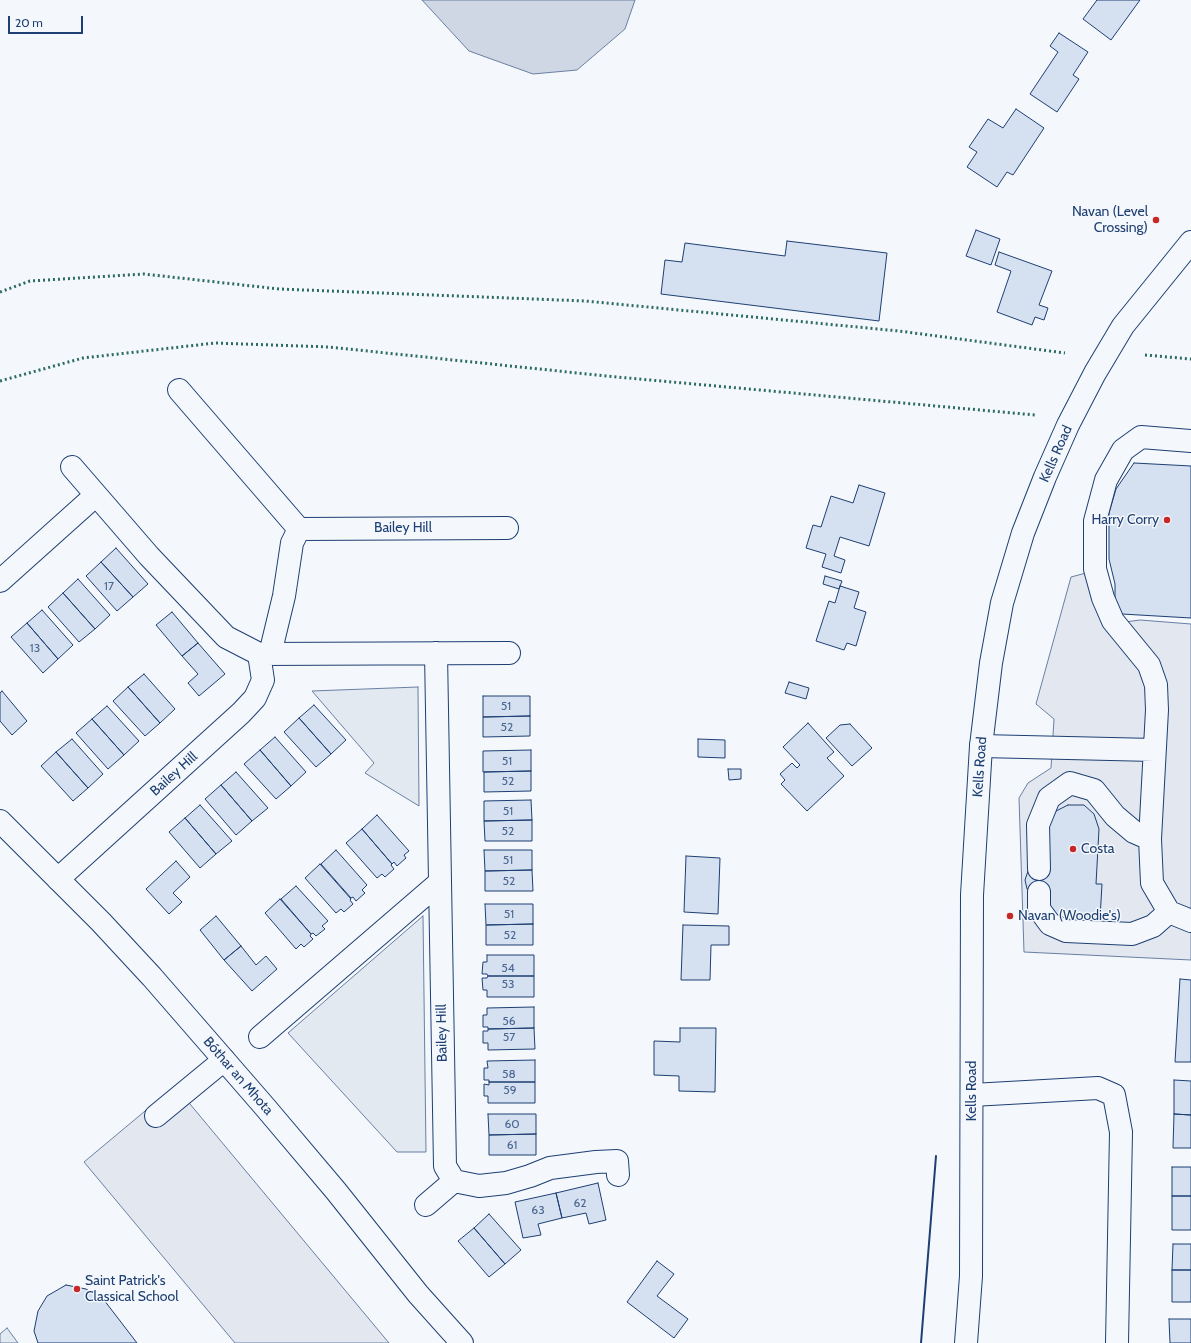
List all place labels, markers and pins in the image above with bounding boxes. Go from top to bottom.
place label: Navan (Level Crossing) [1072,204,1148,236]
marker: Navan (Level Crossing) [1151,215,1161,225]
place label: Harry Corry [1091,512,1159,528]
marker: Harry Corry [1162,515,1172,525]
place label: Costa [1081,841,1114,857]
marker: Costa [1068,844,1078,854]
place label: Navan (Woodie's) [1018,908,1121,924]
marker: Navan (Woodie's) [1005,911,1015,921]
place label: Saint Patrick's Classical School [85,1273,179,1306]
marker: Saint Patrick's Classical School [72,1284,82,1294]

